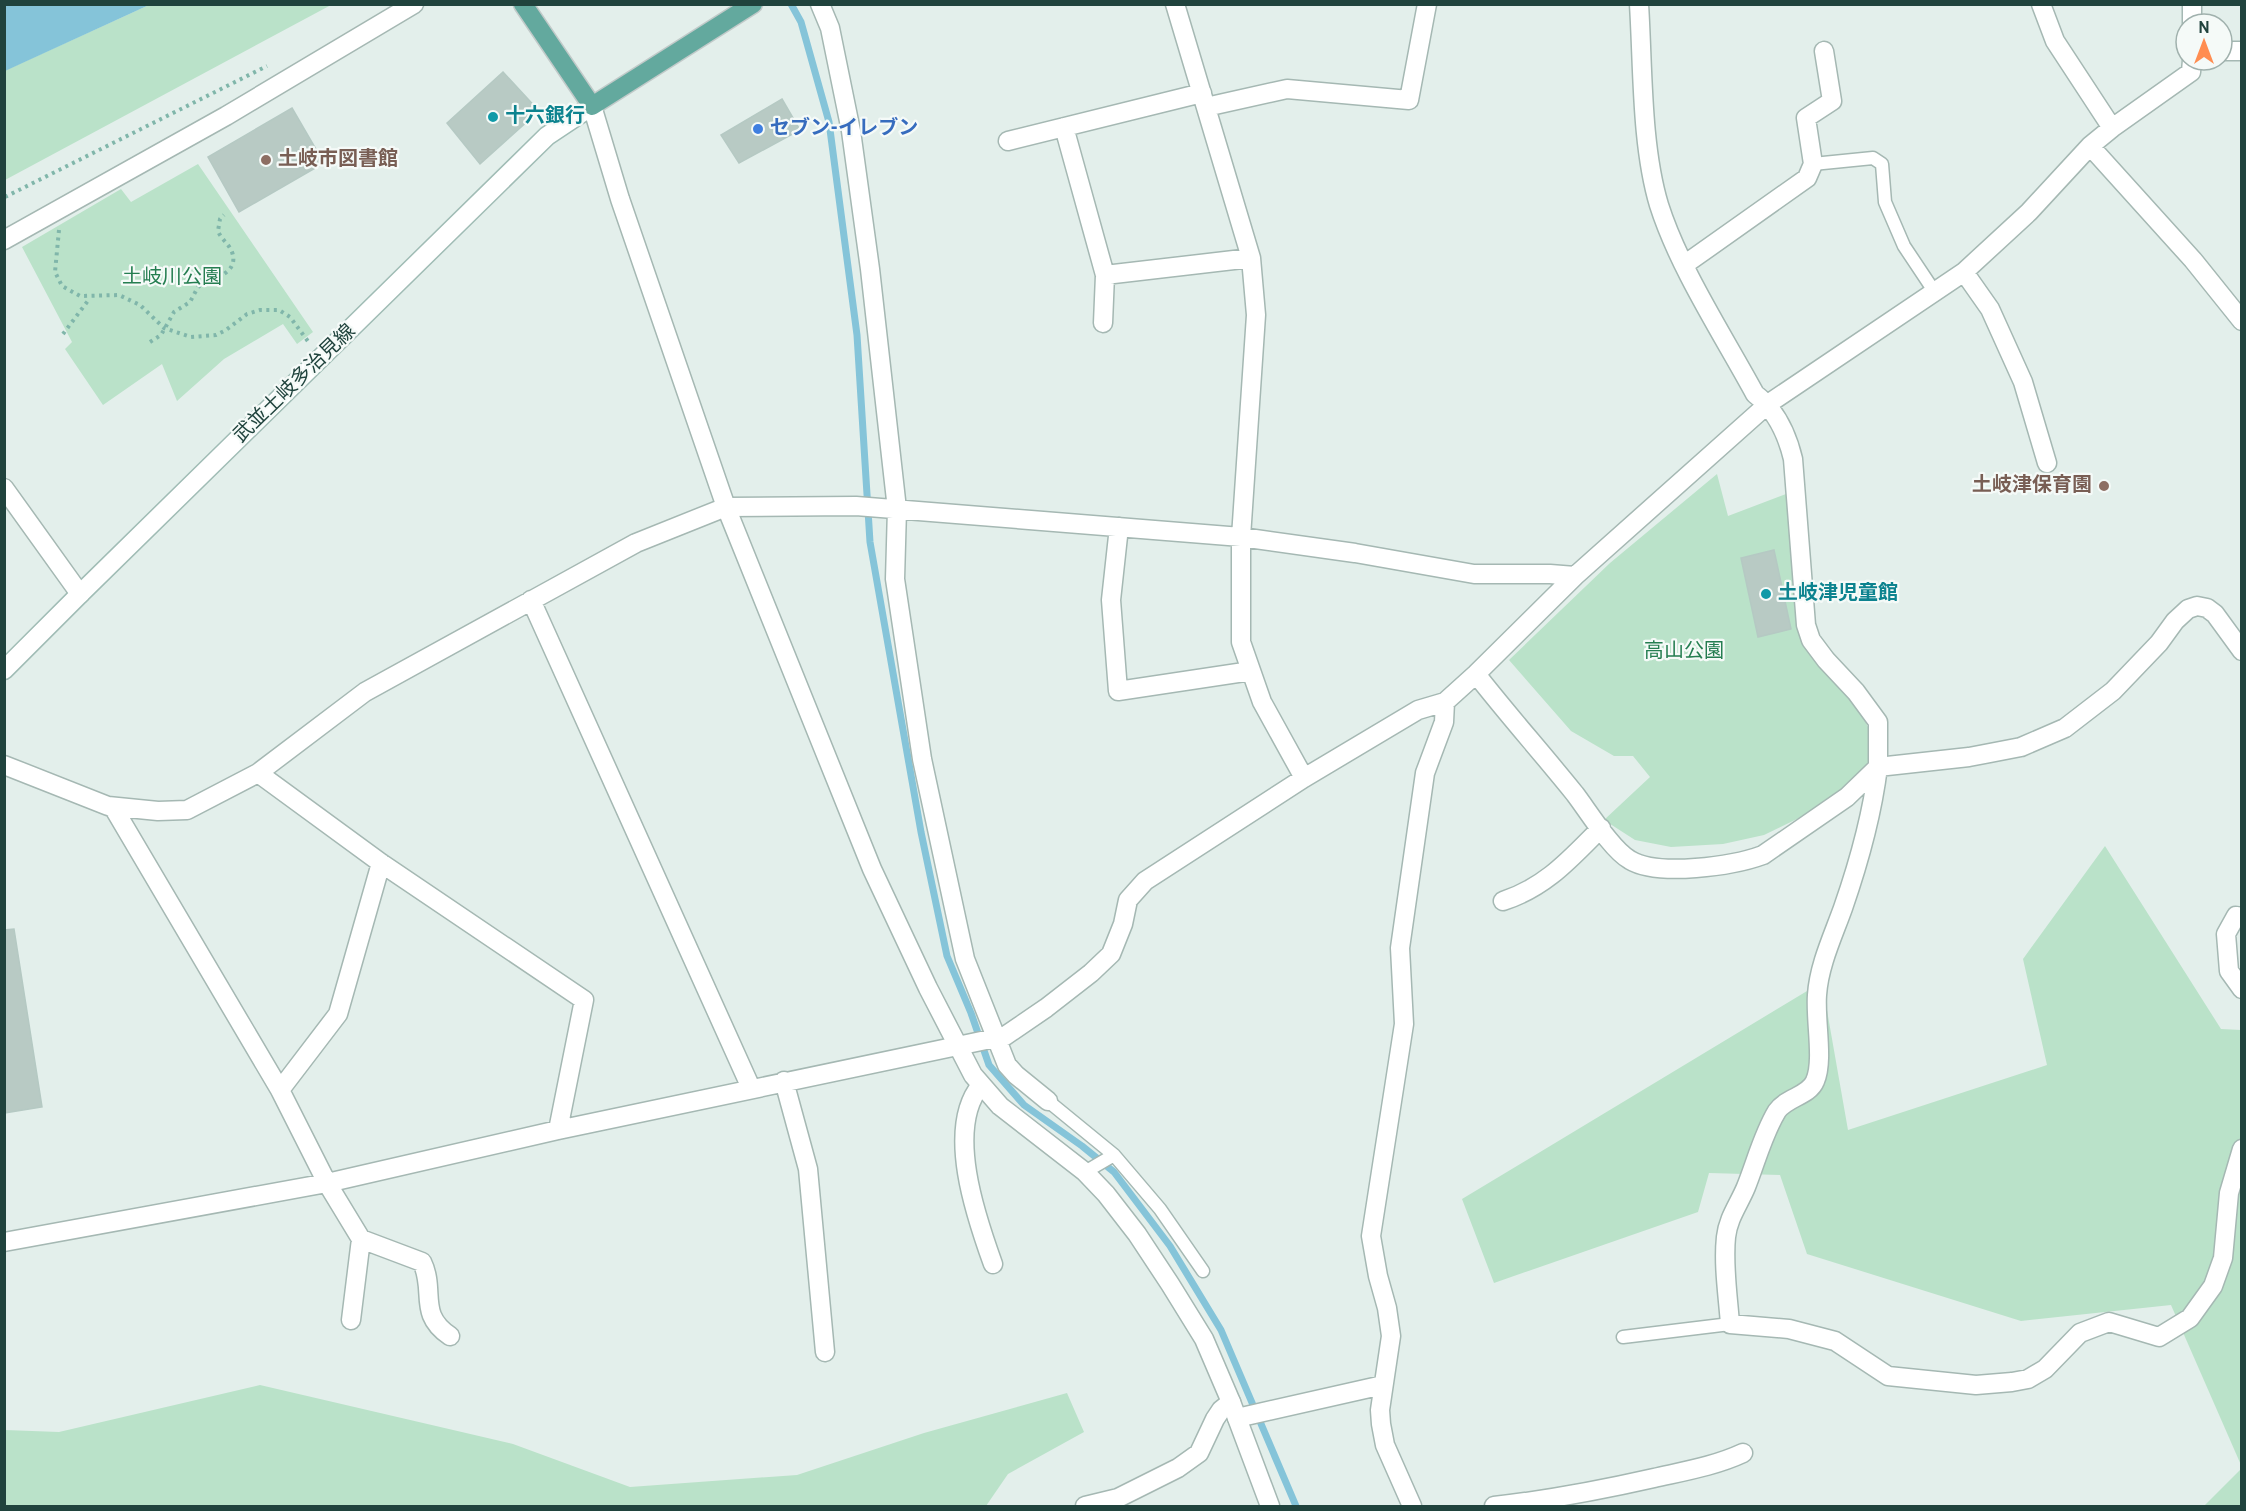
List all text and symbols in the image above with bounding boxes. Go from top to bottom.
north arrow [2174,12,2234,72]
text: N [2198,19,2210,39]
place label: 十六銀行 [505,104,585,130]
marker: 十六銀行 [486,110,500,124]
place label: セブン-イレブン [770,116,918,142]
marker: セブン-イレブン [751,122,765,136]
place label: 土岐市図書館 [278,147,398,173]
marker: 土岐市図書館 [259,153,273,167]
park label: 土岐川公園 [122,265,222,291]
street label: 武並土岐多治見線 [228,319,362,449]
place label: 土岐津保育園 [1972,473,2092,499]
marker: 土岐津保育園 [2097,479,2111,493]
place label: 土岐津児童館 [1778,581,1898,607]
marker: 土岐津児童館 [1759,587,1773,601]
park label: 高山公園 [1644,639,1724,665]

